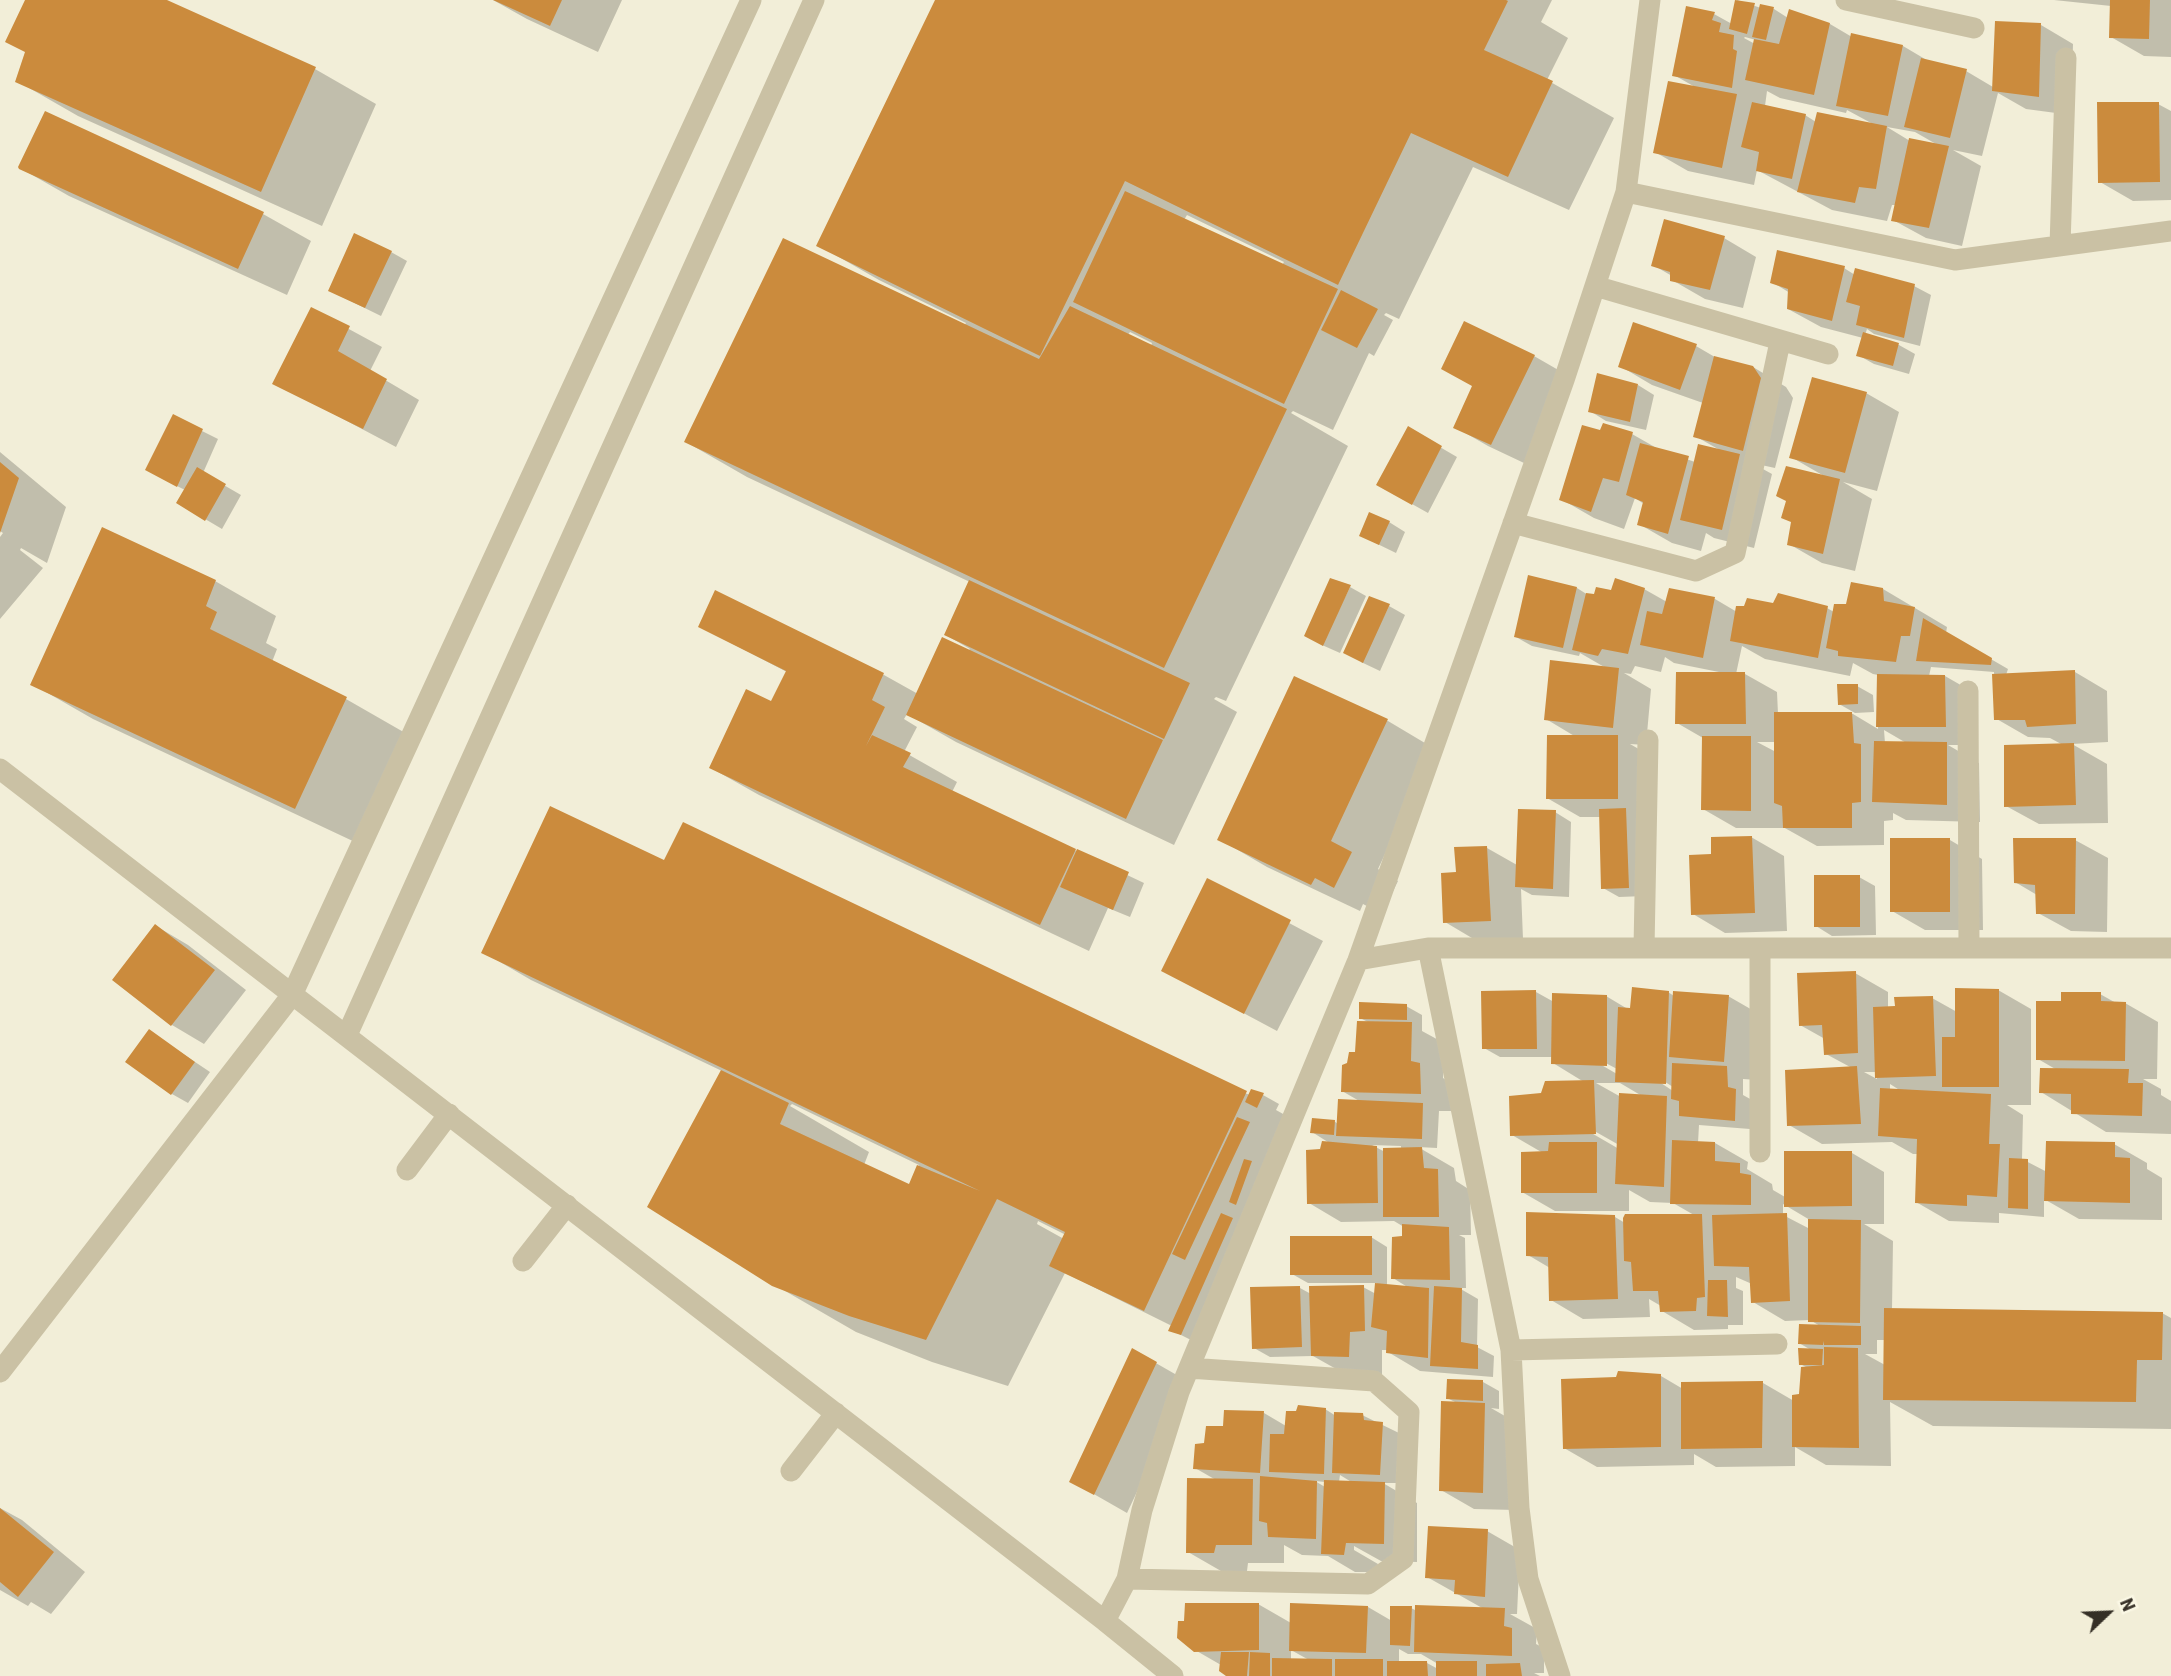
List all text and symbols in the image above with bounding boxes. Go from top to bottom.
north arrow [2073,1578,2143,1648]
text: N [2115,1595,2141,1614]

